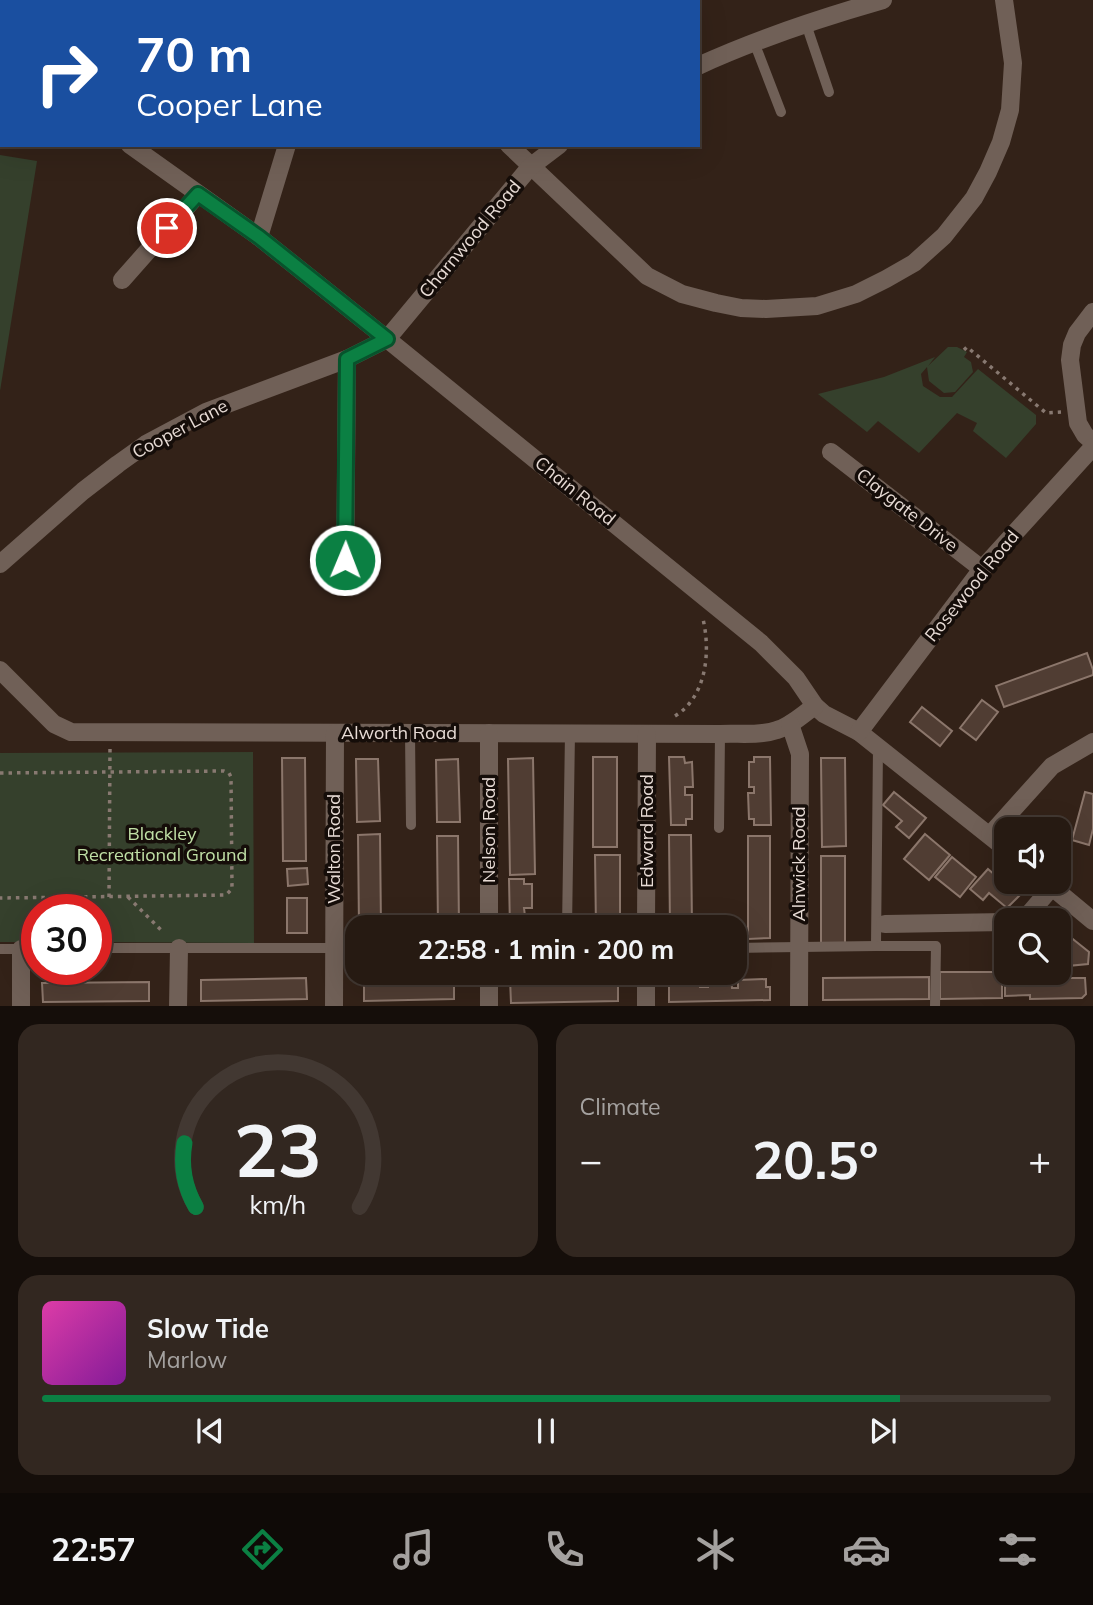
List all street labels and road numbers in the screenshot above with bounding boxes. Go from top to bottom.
street label: Charnwood Road [414,175,525,302]
street label: Cooper Lane [128,394,232,463]
street label: Chain Road [530,451,620,530]
street label: Claygate Drive [852,463,963,556]
street label: Rosewood Road [920,525,1024,646]
street label: Alworth Road [341,721,457,744]
street label: Edward Road [635,774,658,888]
street label: Nelson Road [477,777,500,883]
street label: Walton Road [322,794,345,904]
street label: Alnwick Road [787,807,810,921]

